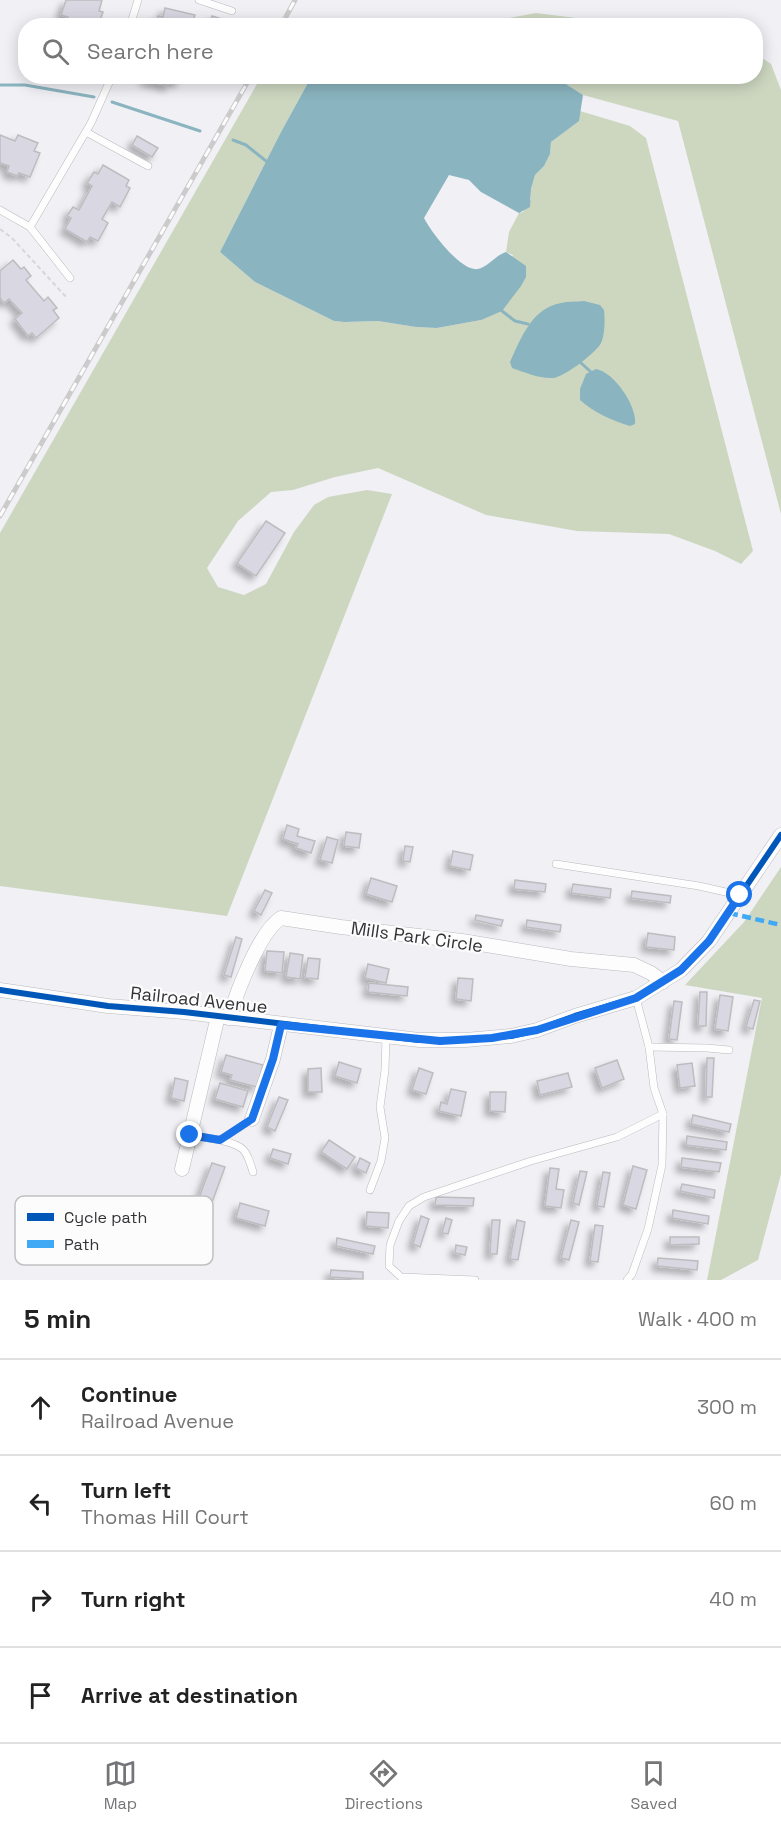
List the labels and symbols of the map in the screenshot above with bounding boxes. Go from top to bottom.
route start [726,881,752,907]
street label: Mills Park Circle [350,916,485,957]
street label: Railroad Avenue [129,981,269,1018]
route end [176,1121,202,1147]
legend [15,1196,213,1265]
text: Cycle path [64,1207,147,1228]
text: Path [64,1234,99,1255]

